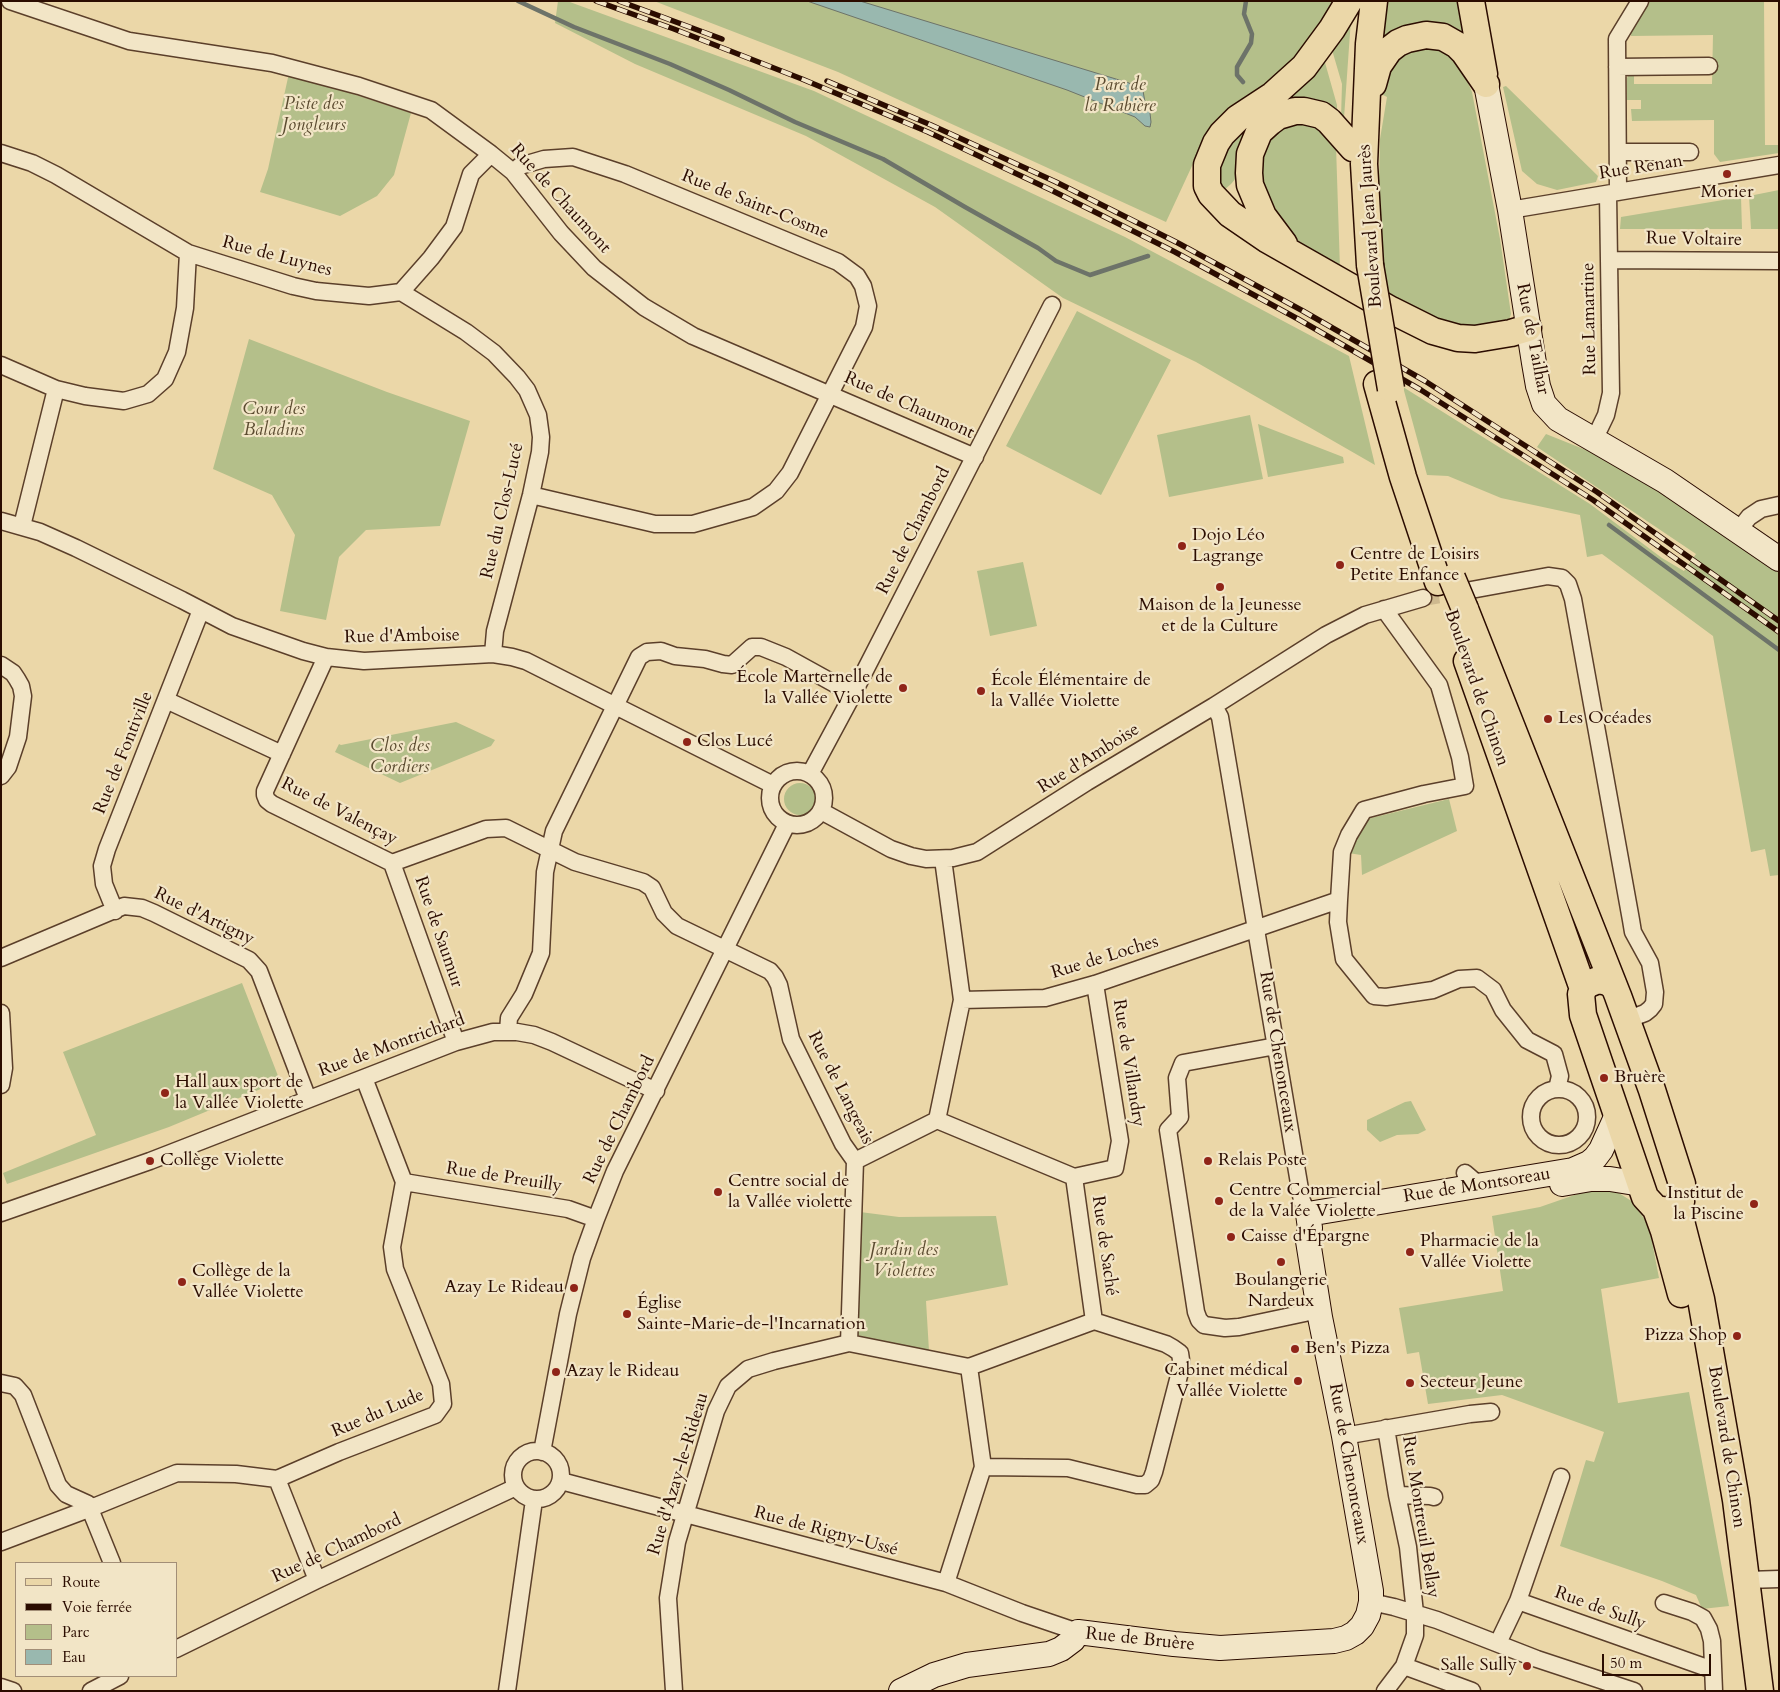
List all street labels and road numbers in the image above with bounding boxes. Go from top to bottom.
street label: Rue de Chaumont [505,140,615,258]
street label: Boulevard Jean Jaurès [1355,143,1387,309]
street label: Rue Renan [1598,151,1684,185]
street label: Rue de Saint-Cosme [678,166,832,244]
street label: Rue Voltaire [1646,228,1742,252]
street label: Rue de Luynes [220,232,334,282]
street label: Rue Lamartine [1578,262,1602,376]
street label: Rue de Tailhar [1511,282,1553,396]
street label: Rue de Chaumont [841,368,977,444]
street label: Rue du Clos-Lucé [477,441,529,581]
street label: Rue de Chambord [873,464,955,598]
street label: Boulevard de Chinon [1439,607,1513,769]
street label: Rue d'Amboise [344,625,460,649]
street label: Rue de Fontiville [90,688,158,818]
street label: Rue d'Amboise [1034,719,1144,799]
street label: Rue de Valençay [277,773,401,851]
street label: Rue de Saumur [409,874,467,990]
street label: Rue d'Artigny [150,883,258,951]
street label: Rue de Loches [1049,931,1161,985]
street label: Rue de Chenonceaux [1254,970,1300,1134]
street label: Rue de Villandry [1107,998,1149,1128]
street label: Rue de Montrichard [316,1009,468,1083]
street label: Rue de Langeais [802,1028,878,1148]
street label: Rue de Chambord [580,1052,660,1188]
street label: Rue de Preuilly [445,1158,563,1198]
street label: Rue de Montsoreau [1402,1164,1552,1208]
street label: Rue de Saché [1086,1194,1122,1298]
street label: Boulevard de Chinon [1703,1364,1749,1530]
street label: Rue de Chenonceaux [1323,1382,1373,1546]
street label: Rue du Lude [329,1385,427,1443]
street label: Rue d'Azay-le-Rideau [644,1390,714,1558]
street label: Rue Montreuil Bellay [1397,1434,1443,1600]
street label: Rue de Rigny-Ussé [752,1502,900,1562]
street label: Rue de Chambord [269,1510,405,1588]
street label: Rue de Sully [1551,1583,1649,1635]
street label: Rue de Bruère [1084,1624,1196,1656]

